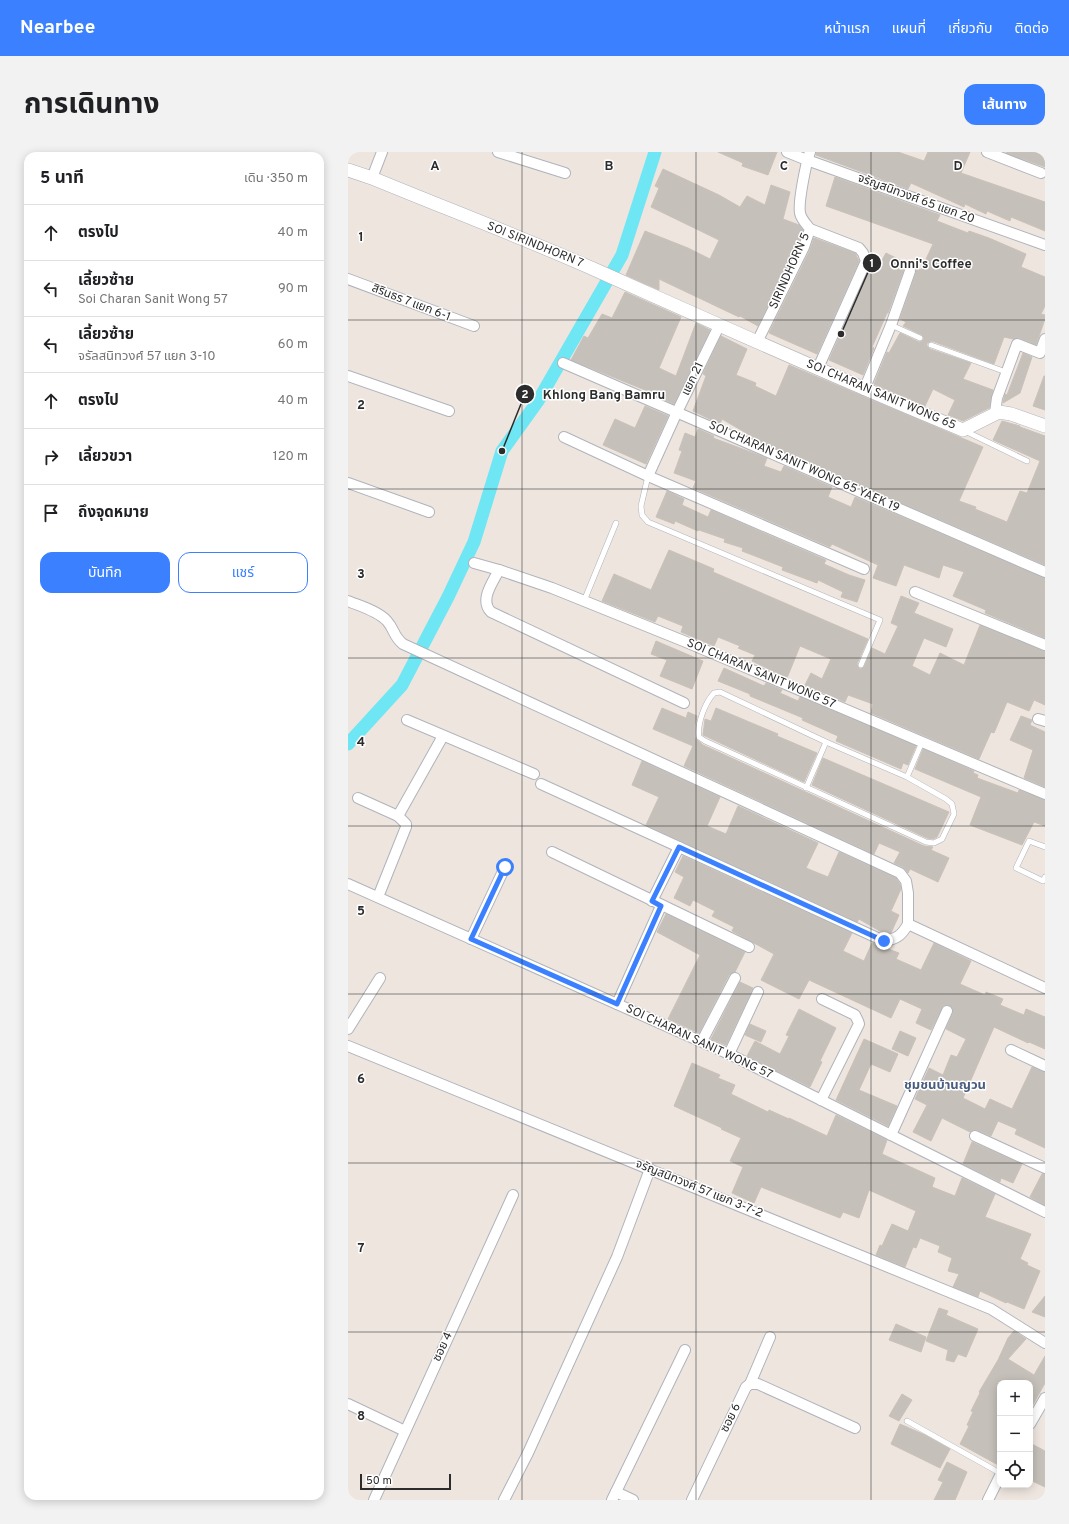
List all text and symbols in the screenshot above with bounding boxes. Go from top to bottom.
text: Nearbee [20,16,95,40]
text: หน้าแรก [824,21,870,38]
text: แผนที่ [892,21,926,38]
text: เกี่ยวกับ [948,21,993,38]
text: ติดต่อ [1015,21,1049,38]
button: เส้นทาง [964,84,1045,125]
text: การเดินทาง [24,88,159,124]
text: A [430,159,440,175]
text: B [605,159,614,175]
text: C [780,159,788,175]
text: D [953,159,963,175]
text: 5 นาที [40,168,84,190]
street label: จรัญสนิทวงศ์ 65 แยก 20 [855,170,977,228]
text: เดิน · 350 m [244,171,308,187]
street label: SOI SIRINDHORN 7 [484,218,586,272]
icon: ahead [40,222,62,244]
text: ตรงไป [78,224,119,243]
text: 40 m [278,225,308,241]
text: 1 [358,230,364,246]
street label: SIRINDHORN 5 [766,230,814,312]
callout: Onni's Coffee [862,251,979,276]
text: 1 [870,256,874,272]
text: Onni's Coffee [890,257,972,273]
text: เลี้ยวซ้าย [78,272,134,291]
icon: left [40,278,62,300]
text: 90 m [278,281,308,297]
street label: สิรินธร 7 แยก 6-1 [369,281,453,325]
text: Soi Charan Sanit Wong 57 [78,292,228,308]
text: เลี้ยวซ้าย [78,326,134,345]
icon: left [40,334,62,356]
text: 60 m [278,337,308,353]
text: จรัลสนิทวงศ์ 57 แยก 3-10 [78,349,216,365]
street label: SOI CHARAN SANIT WONG 65 [804,356,958,434]
street label: แยก 21 [678,360,708,398]
callout: Khlong Bang Bamru [515,382,673,407]
text: 2 [521,387,529,403]
text: Khlong Bang Bamru [543,388,665,404]
icon: ahead [40,390,62,412]
text: ตรงไป [78,392,119,411]
text: 40 m [278,393,308,409]
text: 2 [357,398,365,414]
street label: SOI CHARAN SANIT WONG 65 YAEK 19 [706,417,902,517]
icon: right [40,446,62,468]
text: เลี้ยวขวา [78,448,132,467]
text: 120 m [273,449,308,465]
icon: arrive [40,502,62,524]
text: ถึงจุดหมาย [78,504,149,523]
button: บันทึก [40,552,170,593]
button: แชร์ [178,552,308,593]
text: 3 [357,567,365,583]
street label: SOI CHARAN SANIT WONG 57 [684,635,838,713]
text: 4 [357,735,365,751]
route start [496,858,514,876]
text: 5 [357,904,365,920]
route end [875,932,893,950]
street label: SOI CHARAN SANIT WONG 57 [623,1001,775,1083]
text: 6 [357,1072,365,1088]
district label: ชุมชนบ้านญวน [904,1078,986,1094]
street label: จรัญสนิทวงศ์ 57 แยก 3-7-2 [633,1156,765,1222]
text: 7 [358,1241,365,1257]
street label: ซอย 4 [429,1330,457,1364]
map controls [997,1380,1033,1488]
button: + [997,1380,1033,1416]
street label: ซอย 6 [717,1401,745,1435]
text: 8 [357,1409,365,1425]
button: − [997,1416,1033,1452]
button: locate [997,1452,1033,1488]
scale bar [360,1472,451,1491]
text: 50 m [366,1474,392,1488]

